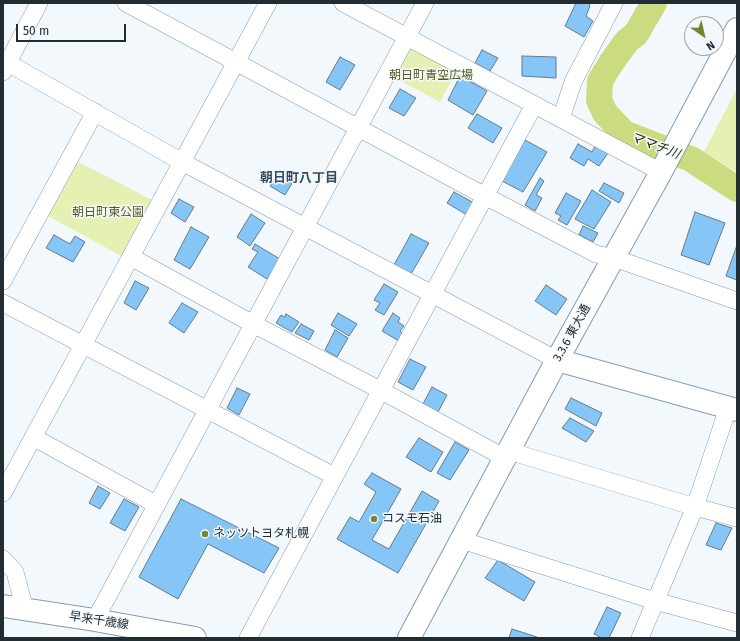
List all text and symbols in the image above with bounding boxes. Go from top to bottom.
scale bar [18,16,128,42]
north arrow [684,16,724,56]
text: 50 m [23,24,49,38]
text: N [704,38,717,53]
park label: 朝日町青空広場 [389,69,473,83]
water label: ママチ川 [628,129,682,163]
district label: 朝日町八丁目 [260,170,338,186]
park label: 朝日町東公園 [72,206,144,220]
street label: 3.3.6 東大通 [550,302,594,364]
place label: コスモ石油 [382,512,442,526]
marker: コスモ石油 [369,514,379,524]
place label: ネッツトヨタ札幌 [213,527,309,541]
marker: ネッツトヨタ札幌 [200,529,210,539]
street label: 早来千歳線 [68,609,130,633]

